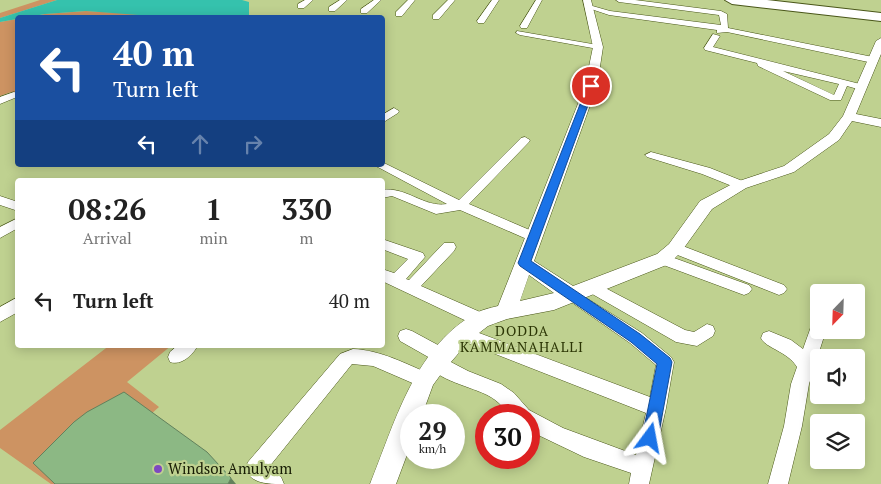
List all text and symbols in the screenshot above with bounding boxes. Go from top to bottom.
text: 40 m [113,30,194,76]
icon: left [30,35,95,100]
pin [570,65,612,107]
icon: arrive [577,72,605,100]
text: Turn left [113,74,199,103]
icon: left [133,130,161,158]
icon: ahead [186,130,214,158]
icon: right [239,130,267,158]
text: 08:26 [68,189,146,229]
text: 1 [205,189,222,229]
text: 330 [281,189,332,229]
text: Arrival [83,227,132,249]
text: min [200,227,228,249]
text: m [299,227,313,249]
north arrow [810,284,865,339]
map controls [810,284,865,469]
icon: left [30,287,58,315]
text: Turn left [73,288,154,313]
text: 40 m [329,288,370,313]
district label: DODDA KAMMANAHALLI [460,321,584,356]
button: sound [810,349,865,404]
speed limit sign: 30 [475,404,540,469]
position arrow [623,411,675,463]
text: 29 [418,414,447,447]
button: layers [810,414,865,469]
text: km/h [419,441,446,456]
place label: Windsor Amulyam [168,458,292,478]
marker: Windsor Amulyam [152,463,164,475]

